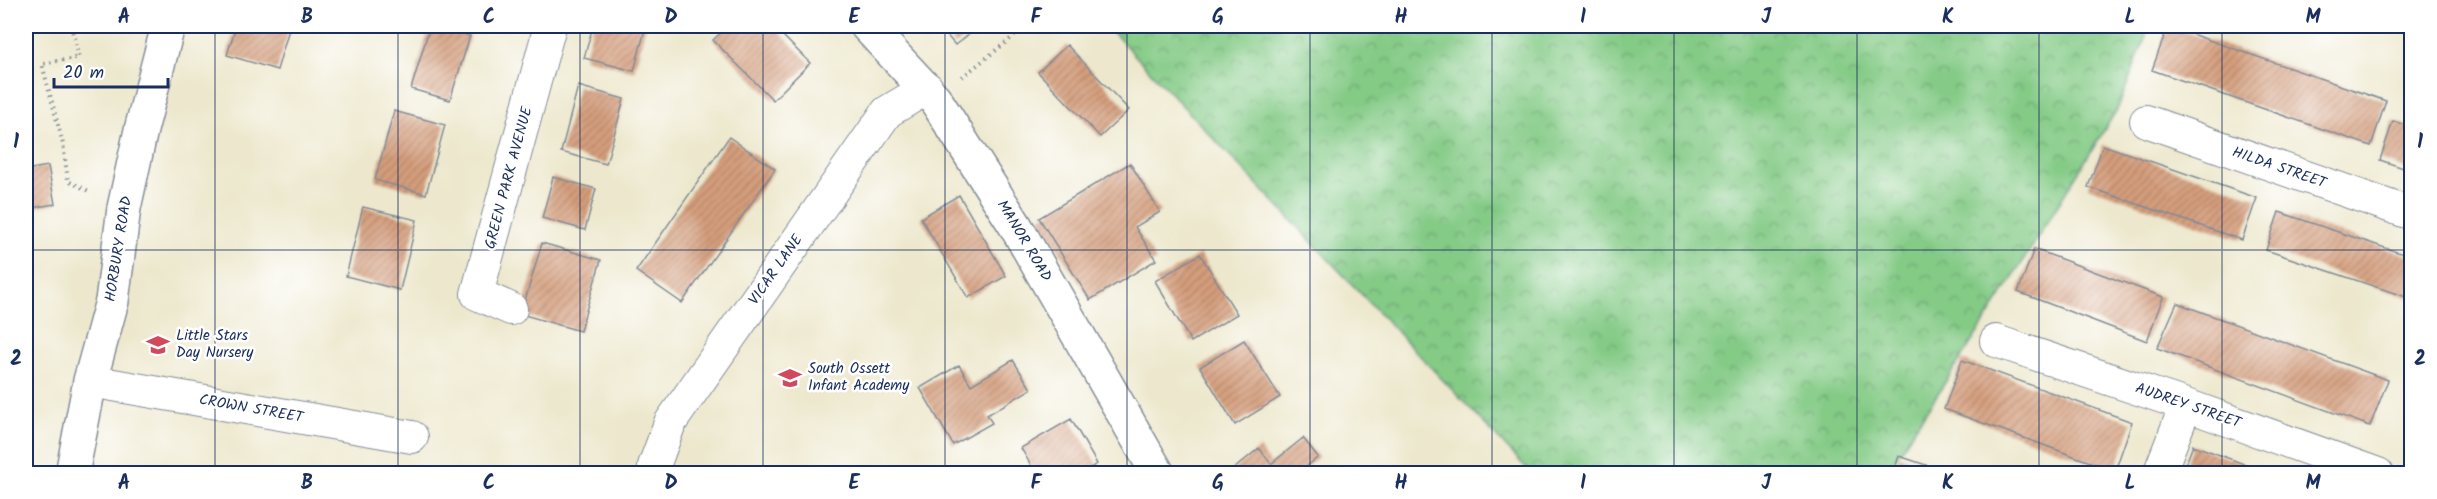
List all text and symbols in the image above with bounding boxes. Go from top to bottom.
text: A [118,2,130,34]
text: B [301,2,313,34]
text: C [483,2,495,34]
text: D [664,2,678,34]
text: E [848,2,860,34]
text: F [1031,2,1043,34]
text: G [1212,2,1224,34]
text: H [1394,2,1408,34]
text: I [1580,2,1586,34]
text: J [1761,2,1772,34]
text: K [1942,2,1954,34]
text: L [2125,2,2135,34]
text: M [2305,2,2321,34]
scale bar [54,51,168,89]
text: 20 m [63,59,104,88]
street label: GREEN PARK AVENUE [478,103,540,252]
text: 1 [13,127,19,159]
text: 1 [2417,127,2423,159]
street label: HILDA STREET [2229,141,2331,196]
street label: HORBURY ROAD [99,194,139,304]
street label: MANOR ROAD [990,195,1058,287]
street label: VICAR LANE [743,229,810,310]
place label: Little Stars Day Nursery [176,324,254,365]
school or university icon: Little Stars Day Nursery [145,332,171,358]
text: 2 [10,344,22,376]
text: 2 [2414,344,2426,376]
place label: South Ossett Infant Academy [808,357,910,398]
school or university icon: South Ossett Infant Academy [777,365,803,391]
street label: AUDREY STREET [2132,377,2246,436]
street label: CROWN STREET [197,388,307,430]
text: A [118,468,130,499]
text: B [301,468,313,499]
text: C [483,468,495,499]
text: D [664,468,678,499]
text: E [848,468,860,499]
text: F [1031,468,1043,499]
text: G [1212,468,1224,499]
text: H [1394,468,1408,499]
text: I [1580,468,1586,499]
text: J [1761,468,1772,499]
text: K [1942,468,1954,499]
text: L [2125,468,2135,499]
text: M [2305,468,2321,499]

